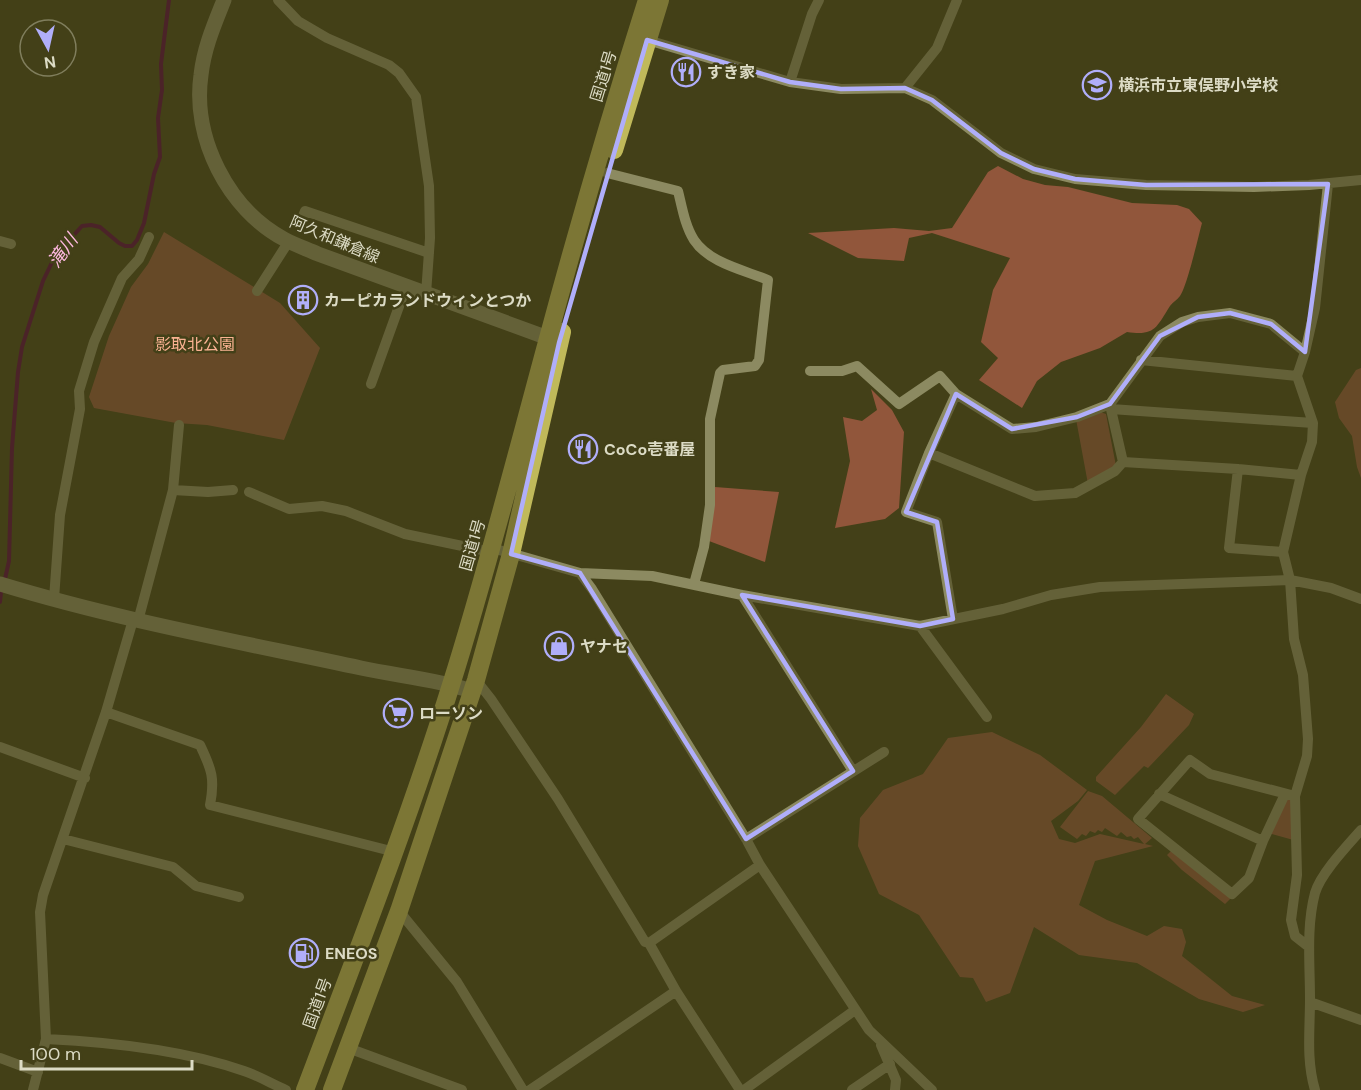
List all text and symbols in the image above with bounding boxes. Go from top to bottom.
north arrow [18,18,78,78]
street label: 国道1号 [586,48,621,105]
text: N [43,51,57,74]
restaurant icon: すき家 [670,56,702,88]
place label: すき家 [707,62,755,83]
school or university icon: 横浜市立東俣野小学校 [1081,69,1113,101]
place label: 横浜市立東俣野小学校 [1118,75,1278,96]
street label: 阿久和鎌倉線 [287,211,383,268]
water label: 滝川 [43,228,84,273]
building icon: カーピカランドウィンとつか [287,284,319,316]
place label: カーピカランドウィンとつか [324,290,531,311]
park label: 影取北公園 [155,334,235,355]
restaurant icon: CoCo壱番屋 [567,433,599,465]
place label: CoCo壱番屋 [604,439,695,460]
street label: 国道1号 [455,517,490,574]
shop icon: ヤナセ [543,630,575,662]
place label: ヤナセ [580,636,628,657]
supermarket icon: ローソン [382,697,414,729]
place label: ローソン [419,703,483,724]
fuel station icon: ENEOS [288,937,320,969]
place label: ENEOS [325,943,378,964]
street label: 国道1号 [299,975,336,1032]
scale bar [21,1033,192,1071]
text: 100 m [30,1042,81,1066]

